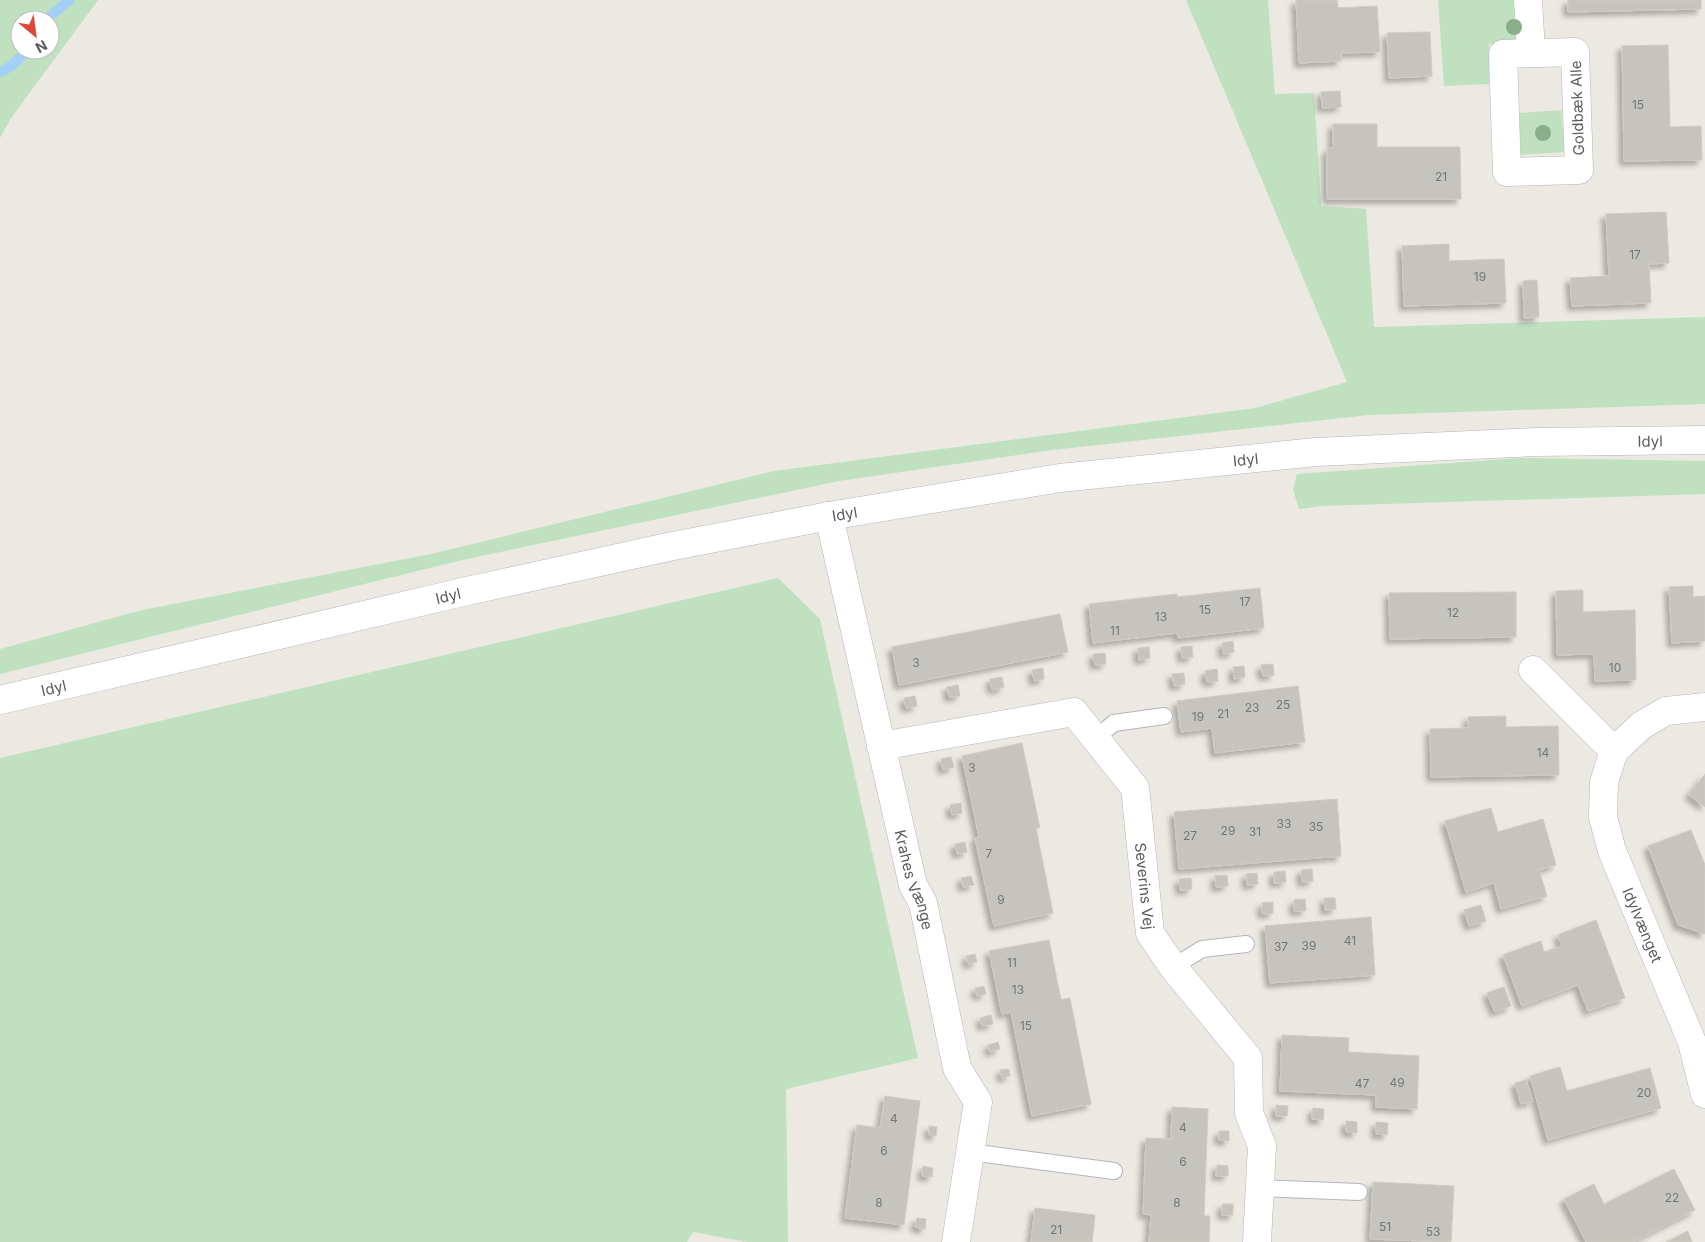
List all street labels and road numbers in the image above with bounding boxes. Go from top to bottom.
street label: Goldbæk Alle [1566,60,1588,156]
street label: Idyl [1637,431,1663,450]
street label: Idyl [1232,448,1259,470]
street label: Idyl [830,502,859,525]
street label: Idyl [433,583,463,608]
street label: Idyl [39,675,68,700]
street label: Krahes Vænge [891,828,938,931]
street label: Severins Vej [1131,842,1159,931]
street label: Idylvænget [1619,885,1667,965]

